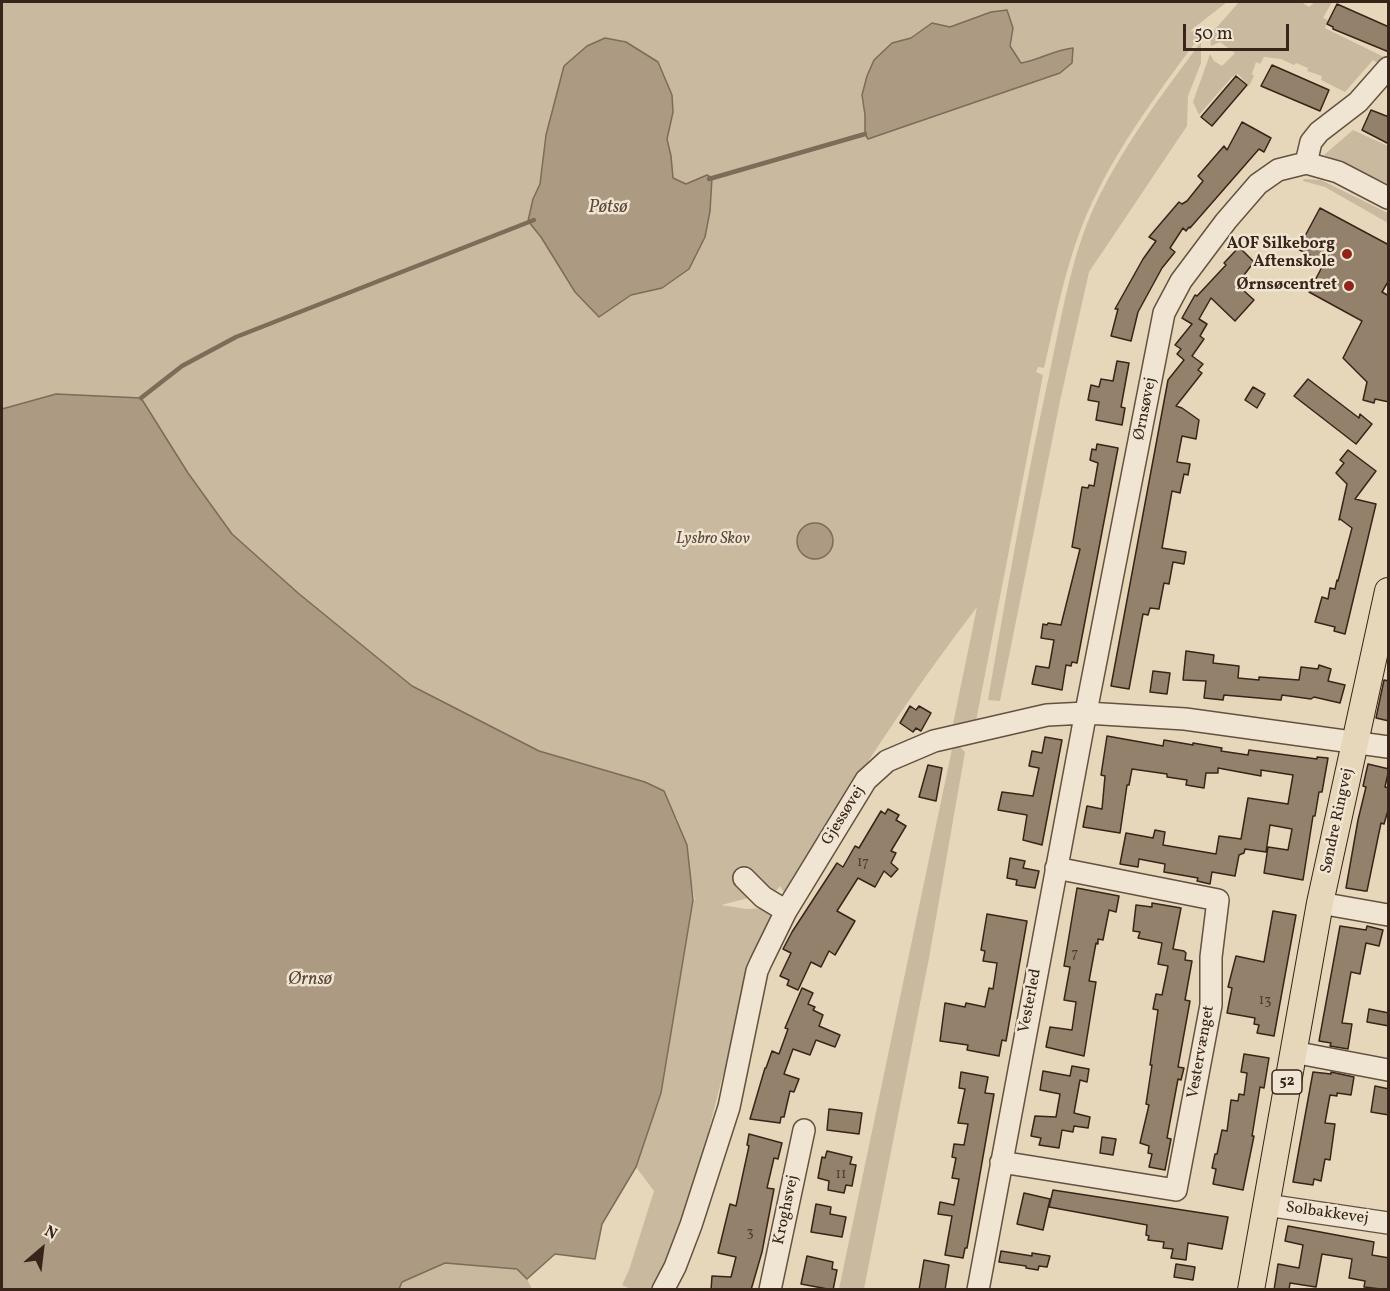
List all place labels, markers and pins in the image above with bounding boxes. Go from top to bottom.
place label: AOF Silkeborg Aftenskole [1227,235,1335,273]
marker: AOF Silkeborg Aftenskole [1340,247,1354,261]
place label: Ørnsøcentret [1237,276,1337,296]
marker: Ørnsøcentret [1342,279,1356,293]

